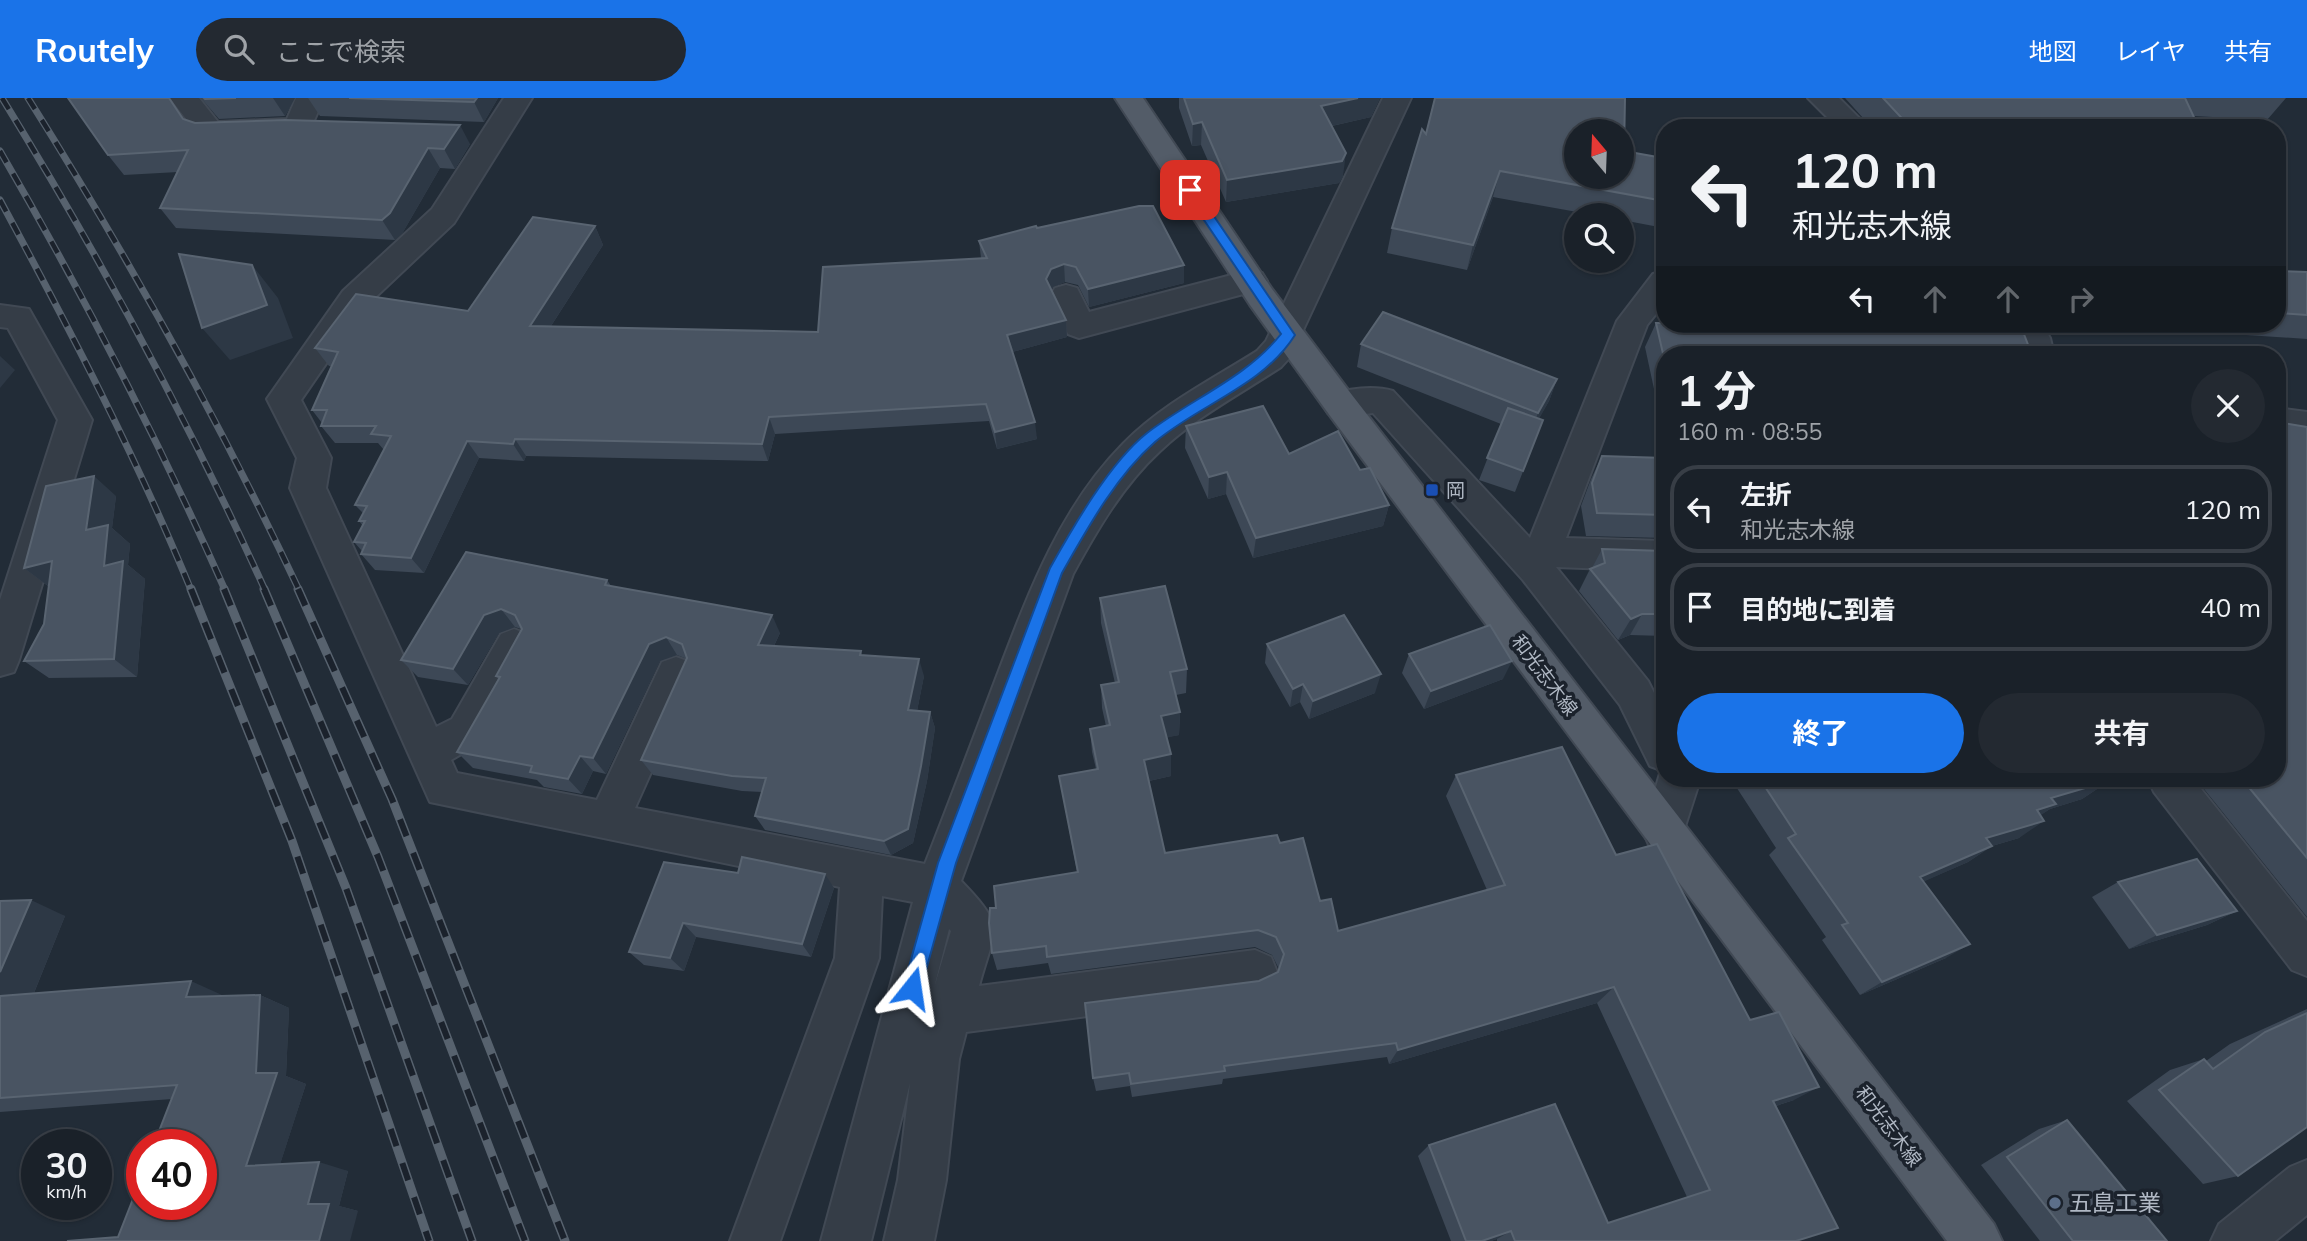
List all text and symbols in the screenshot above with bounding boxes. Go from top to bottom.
search box [196,18,686,81]
text: Routely [35,29,154,70]
icon: search [220,30,258,68]
text: ここで検索 [276,35,406,68]
text: 地図 [2029,36,2077,66]
text: レイヤ [2115,36,2186,66]
text: 共有 [2224,36,2272,66]
north arrow [1564,119,1634,189]
map controls [1564,119,1634,273]
text: 120 m [1792,139,1938,200]
icon: left [1677,147,1768,238]
pin [1160,160,1220,220]
icon: arrive [1171,171,1209,209]
button: search [1564,203,1634,273]
text: 和光志木線 [1792,205,1952,245]
icon: left [1843,280,1881,318]
icon: ahead [1916,280,1954,318]
icon: ahead [1989,280,2027,318]
icon: right [2062,280,2100,318]
text: 1 分 [1677,364,1756,417]
button: close [2191,369,2265,443]
text: 160 m · 08:55 [1677,417,1822,446]
place label: 岡 [1446,478,1465,502]
text: 左折 [1740,478,1792,511]
marker: 岡 [1424,482,1440,498]
icon: left [1681,490,1719,528]
text: 120 m [2185,493,2261,526]
text: 和光志木線 [1740,515,1855,544]
icon: arrive [1681,588,1719,626]
text: 40 m [2200,591,2261,624]
text: 目的地に到着 [1740,593,1896,626]
street label: 和光志木線 [1507,630,1583,720]
button: 終了 [1677,693,1964,773]
button: 共有 [1978,693,2265,773]
position arrow [875,951,949,1025]
street label: 和光志木線 [1851,1081,1927,1171]
speed limit sign: 40 [126,1129,217,1220]
text: 30 [45,1143,88,1187]
text: km/h [46,1180,87,1203]
place label: 五島工業 [2069,1188,2161,1217]
marker: 五島工業 [2047,1195,2063,1211]

